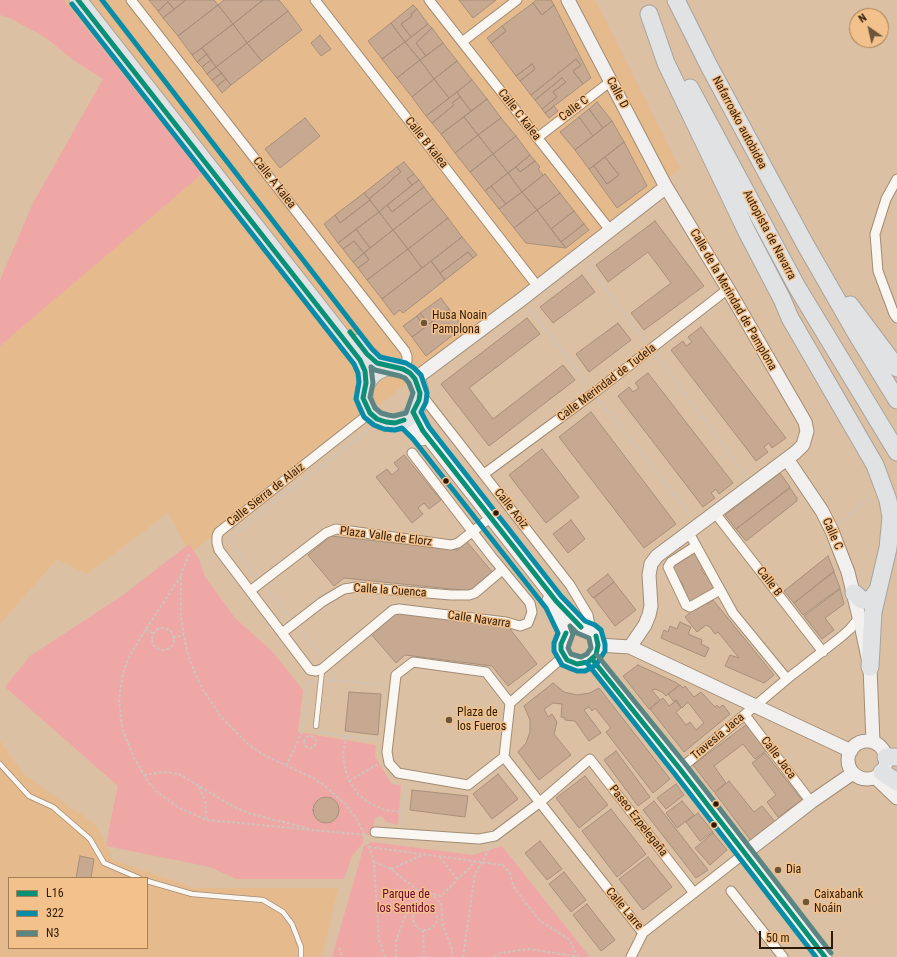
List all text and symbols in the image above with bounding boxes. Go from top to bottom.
north arrow [849,8,889,48]
text: N [856,11,869,26]
street label: Nafarroako autobidea [708,74,770,172]
street label: Calle D [603,75,631,111]
street label: Calle C kalea [494,86,544,144]
street label: Calle C [556,93,592,125]
street label: Calle B kalea [402,115,450,171]
street label: Calle A kalea [249,154,299,212]
street label: Autopista de Navarra [739,188,799,282]
street label: Calle de la Merindad de Pamplona [686,227,780,373]
place label: Husa Noain Pamplona [432,309,487,337]
marker: Husa Noain Pamplona [419,318,429,328]
street label: Calle Merindad de Tudela [555,341,659,425]
street label: Calle Sierra de Alaiz [224,460,308,530]
unlabelled marker [441,476,451,486]
street label: Calle Aoiz [491,486,531,532]
unlabelled marker [491,508,501,518]
street label: Calle C [819,516,845,552]
street label: Plaza Valle de Elorz [339,524,433,550]
street label: Calle B [753,565,785,599]
street label: Calle la Cuenca [353,581,427,601]
street label: Calle Navarra [447,608,511,632]
place label: Plaza de los Fueros [457,706,506,734]
street label: Travesía Jaca [688,711,748,763]
marker: Plaza de los Fueros [444,715,454,725]
street label: Calle Jaca [757,734,799,782]
street label: Paseo Ezpelegaña [606,782,670,860]
unlabelled marker [711,799,721,809]
unlabelled marker [709,820,719,830]
place label: Dia [786,863,801,877]
marker: Dia [773,865,783,875]
legend [8,877,148,949]
street label: Calle Larre [602,885,646,933]
text: L16 [46,886,64,900]
park label: Parque de los Sentidos [377,888,435,916]
place label: Caixabank Noáin [814,888,863,916]
marker: Caixabank Noáin [801,897,811,907]
text: 322 [46,906,64,920]
scale bar [761,923,835,949]
text: N3 [46,926,59,940]
text: 50 m [766,931,790,945]

